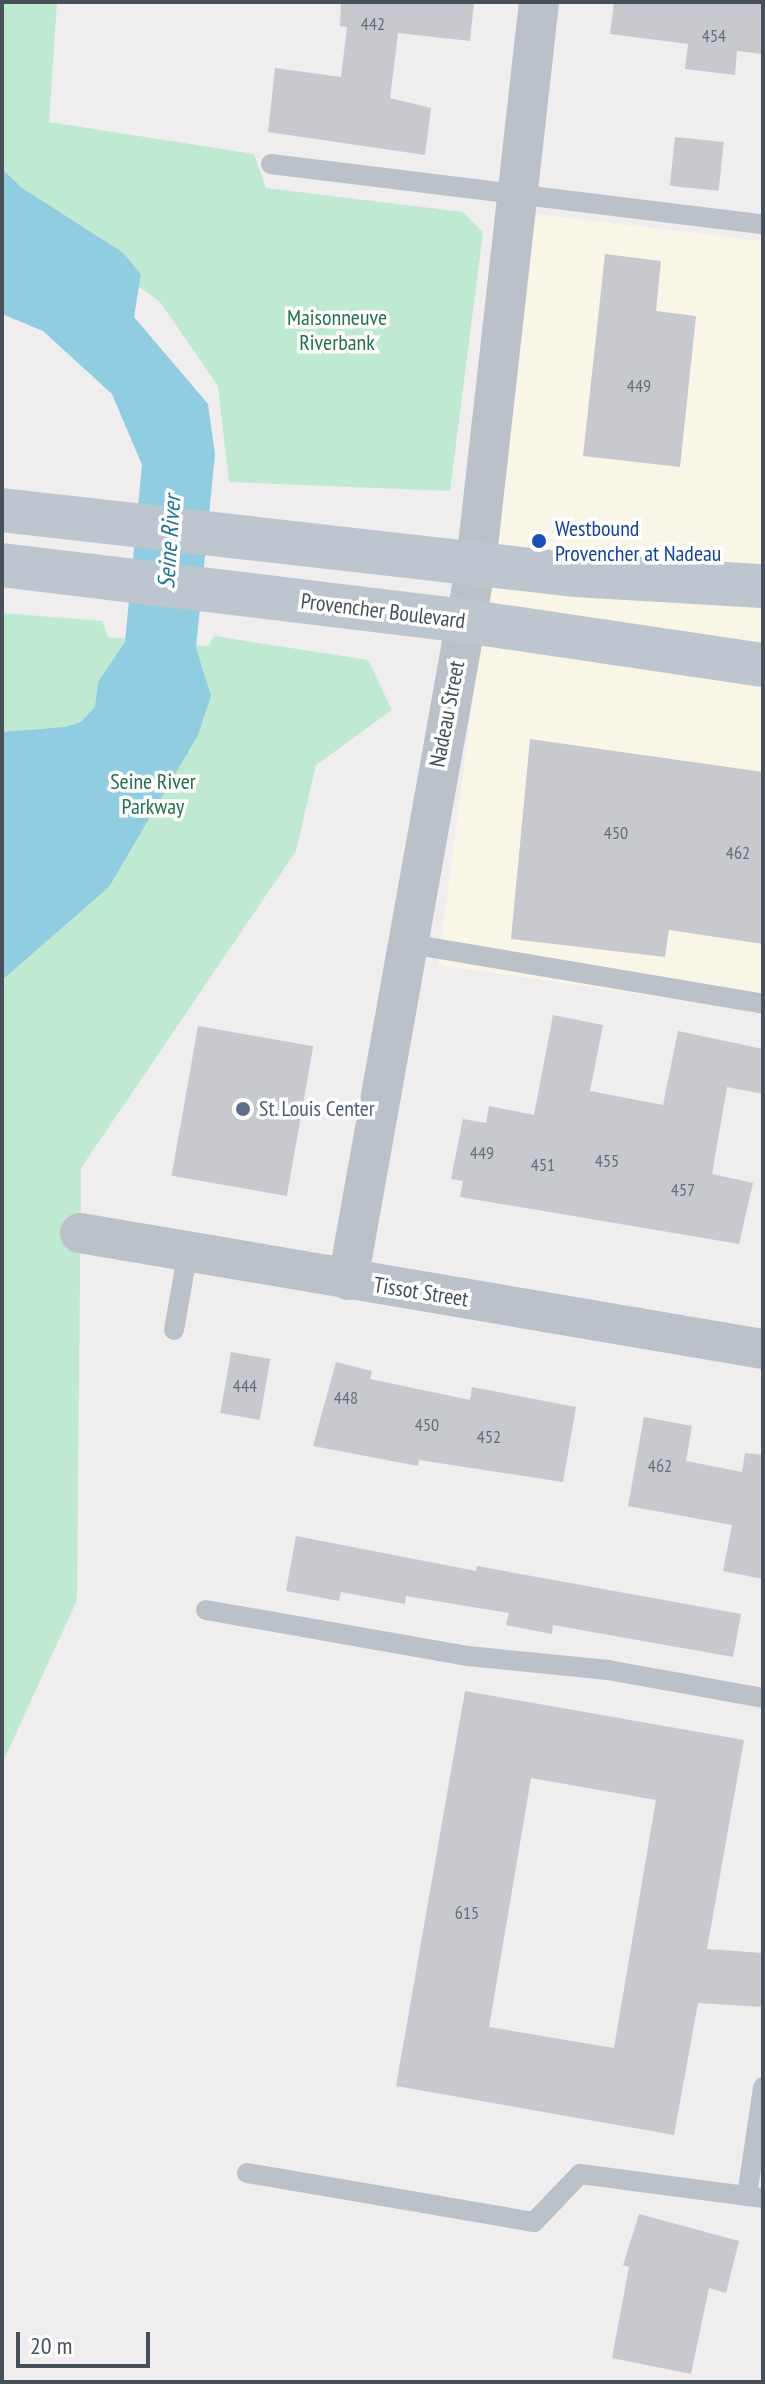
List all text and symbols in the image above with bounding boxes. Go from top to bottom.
house number: 442 [361,13,385,35]
house number: 454 [702,25,726,47]
park label: Maisonneuve Riverbank [287,304,387,356]
house number: 449 [627,375,651,397]
water label: Seine River [151,494,187,590]
place label: Westbound Provencher at Nadeau [555,515,721,566]
marker: Westbound Provencher at Nadeau [530,532,548,550]
street label: Provencher Boulevard [299,588,467,634]
street label: Nadeau Street [424,659,470,769]
park label: Seine River Parkway [110,768,196,820]
house number: 450 [604,822,628,844]
house number: 462 [726,842,750,864]
place label: St. Louis Center [259,1096,376,1122]
marker: St. Louis Center [234,1100,252,1118]
house number: 449 [470,1142,494,1164]
house number: 455 [595,1150,619,1172]
house number: 451 [531,1154,555,1176]
house number: 457 [671,1179,695,1201]
street label: Tissot Street [372,1272,470,1312]
house number: 444 [233,1375,257,1397]
house number: 448 [334,1387,358,1409]
house number: 450 [415,1414,439,1436]
house number: 452 [477,1426,501,1448]
house number: 462 [648,1455,672,1477]
house number: 615 [455,1902,479,1924]
scale bar [20,2316,154,2366]
text: 20 m [30,2330,72,2361]

